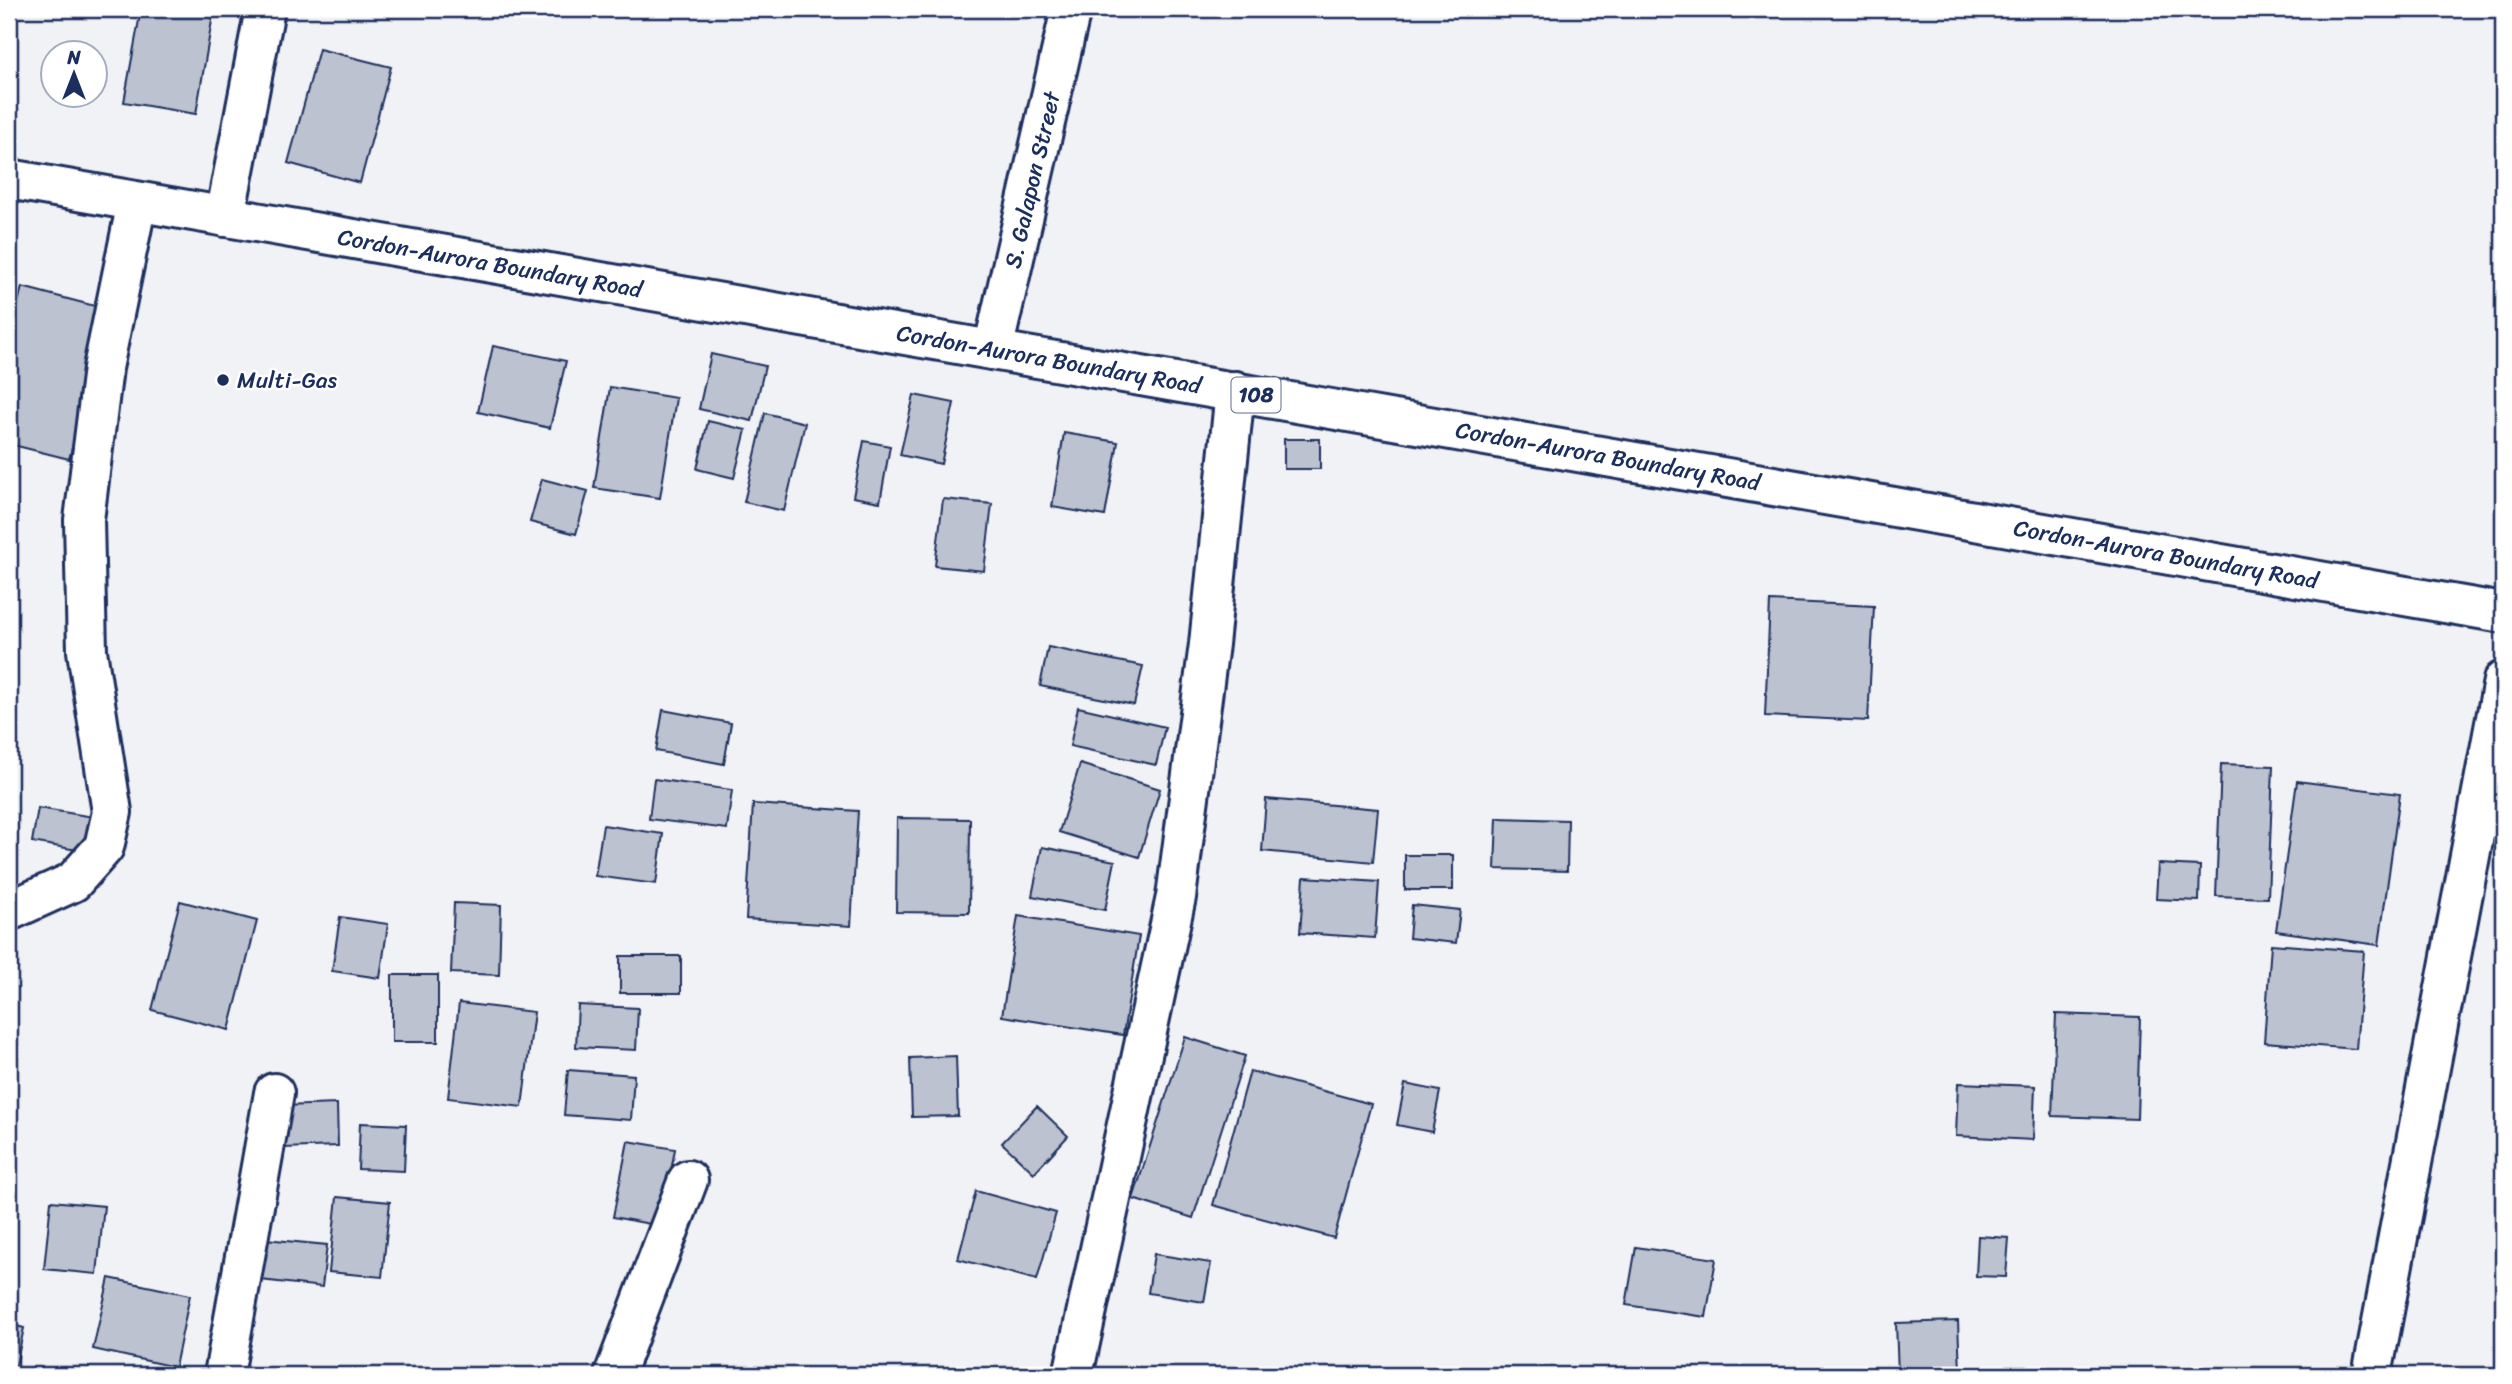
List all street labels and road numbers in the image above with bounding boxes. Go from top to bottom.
street label: S. Galapon Street [992,86,1073,273]
street label: Cordon-Aurora Boundary Road [334,217,647,311]
street label: Cordon-Aurora Boundary Road [893,313,1206,407]
road number: 108 [1232,378,1280,412]
street label: Cordon-Aurora Boundary Road [1452,410,1765,504]
street label: Cordon-Aurora Boundary Road [2010,508,2323,602]

